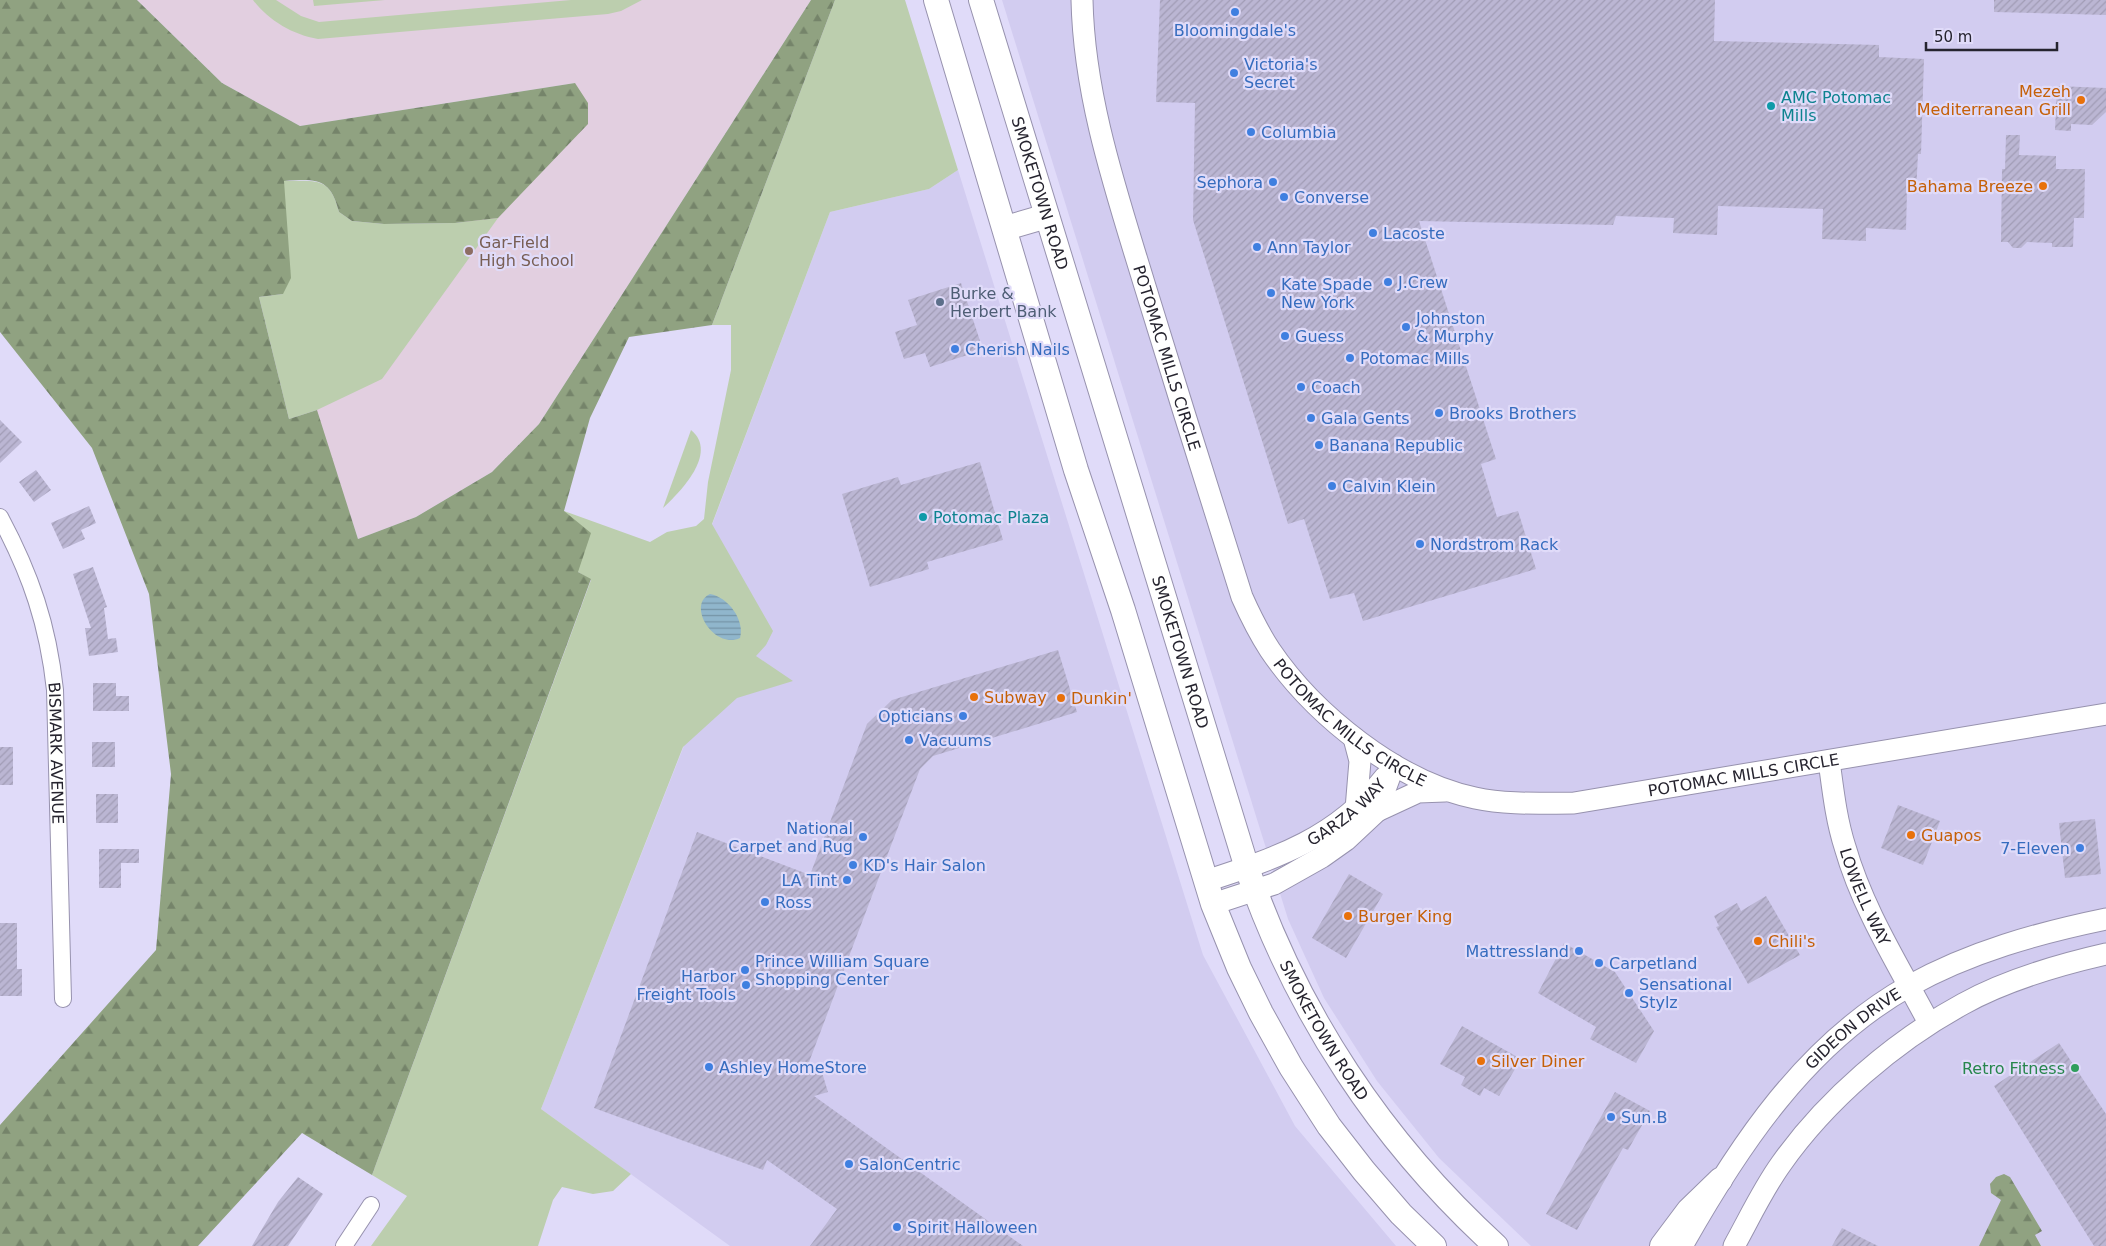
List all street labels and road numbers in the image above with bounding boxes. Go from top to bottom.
street label: SMOKETOWN ROAD [1008,114,1073,272]
street label: POTOMAC MILLS CIRCLE [1130,263,1205,453]
street label: SMOKETOWN ROAD [1148,573,1213,731]
street label: POTOMAC MILLS CIRCLE [1270,655,1430,790]
street label: BISMARK AVENUE [45,681,68,824]
street label: POTOMAC MILLS CIRCLE [1647,749,1840,800]
street label: GARZA WAY [1304,774,1389,849]
street label: LOWELL WAY [1836,845,1895,949]
street label: SMOKETOWN ROAD [1276,957,1373,1104]
street label: GIDEON DRIVE [1801,984,1904,1073]

